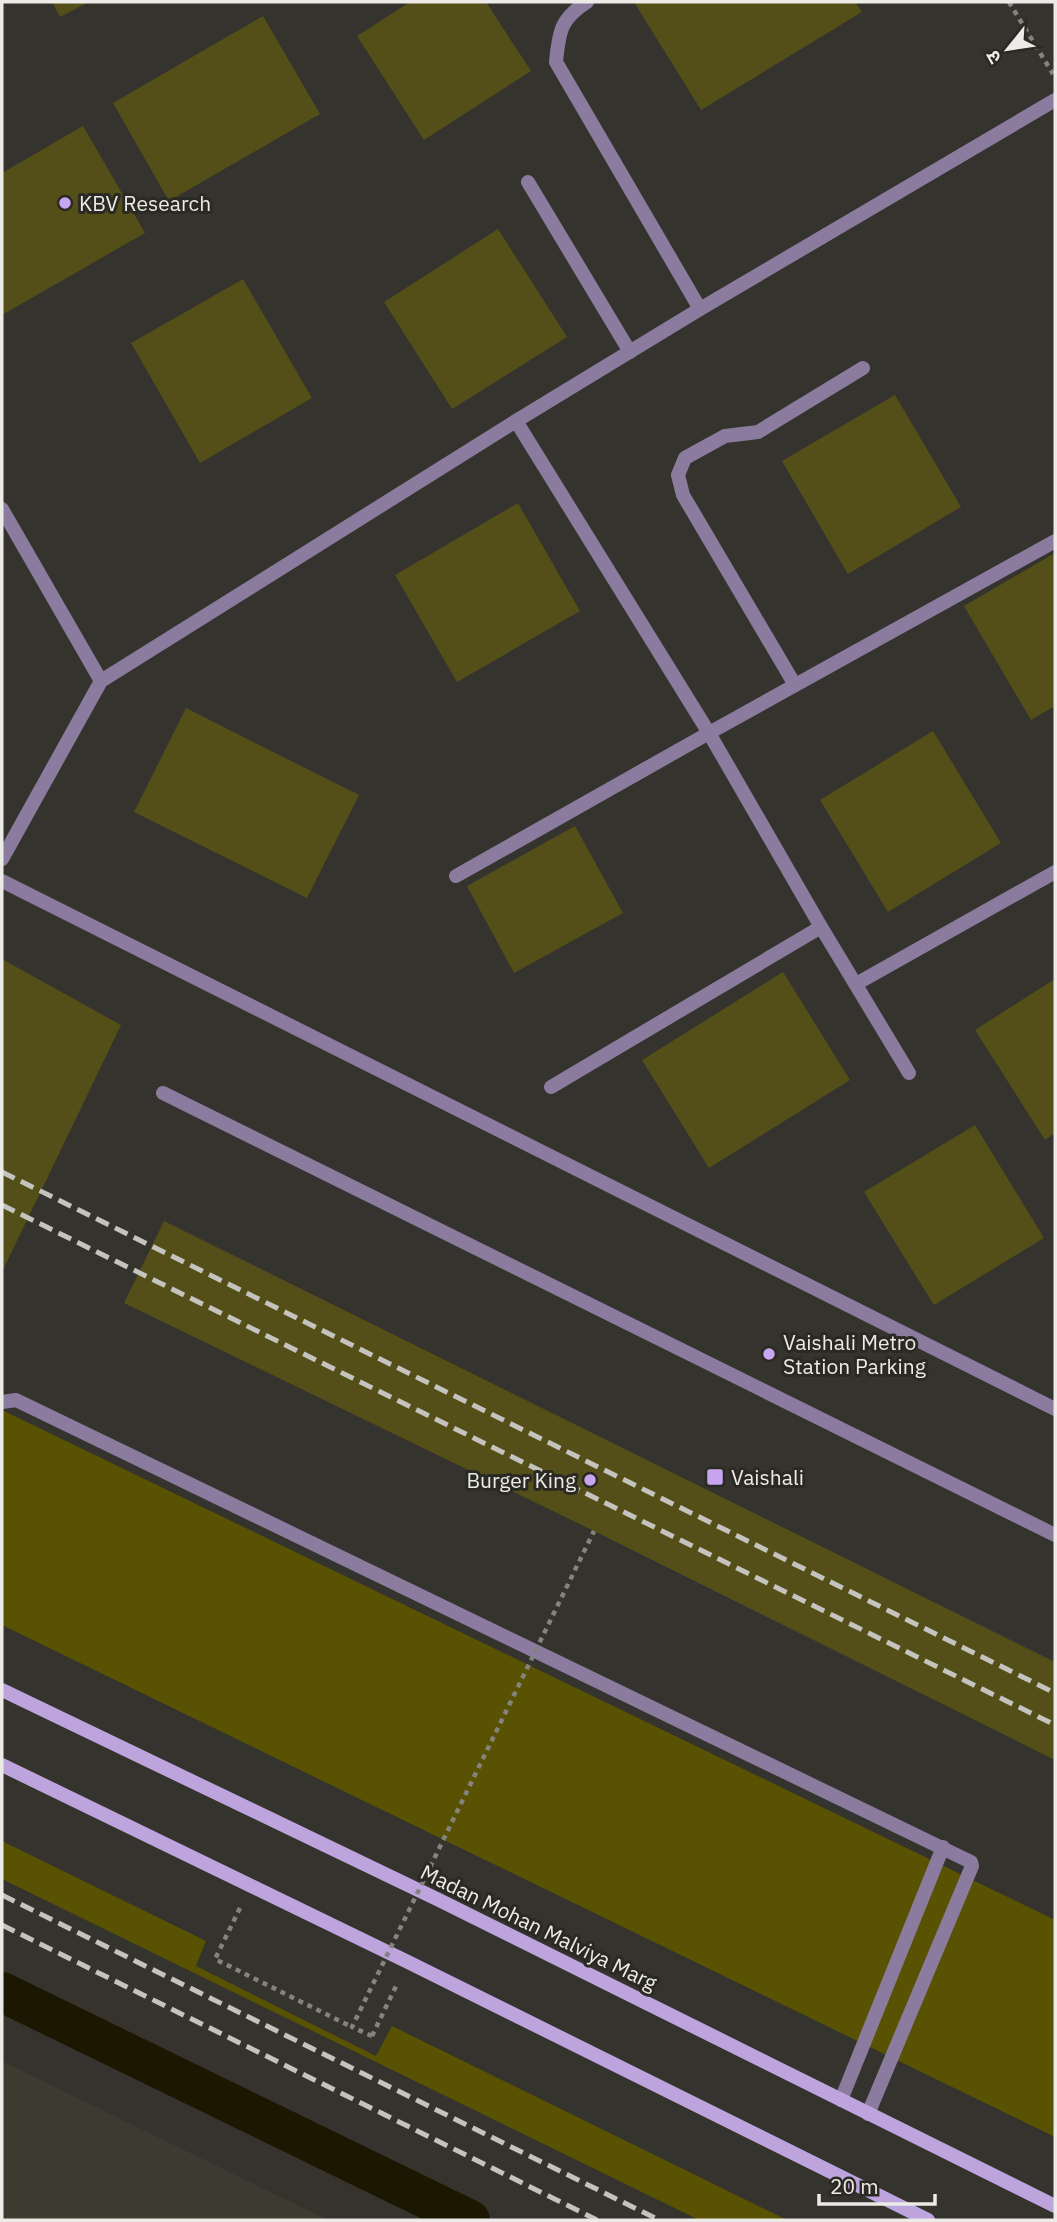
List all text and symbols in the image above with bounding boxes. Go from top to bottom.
north arrow [973,14,1043,84]
text: उ [980,46,1006,68]
place label: KBV Research [79,189,211,217]
marker: KBV Research [57,195,73,211]
place label: Vaishali Metro Station Parking [783,1328,926,1380]
marker: Vaishali Metro Station Parking [761,1346,777,1362]
place label: Vaishali [731,1463,804,1491]
place label: Burger King [466,1466,576,1494]
marker: Vaishali [705,1467,725,1487]
marker: Burger King [582,1472,598,1488]
street label: Madan Mohan Malviya Marg [416,1858,662,1996]
scale bar [819,2162,934,2206]
text: 20 m [830,2172,879,2200]

